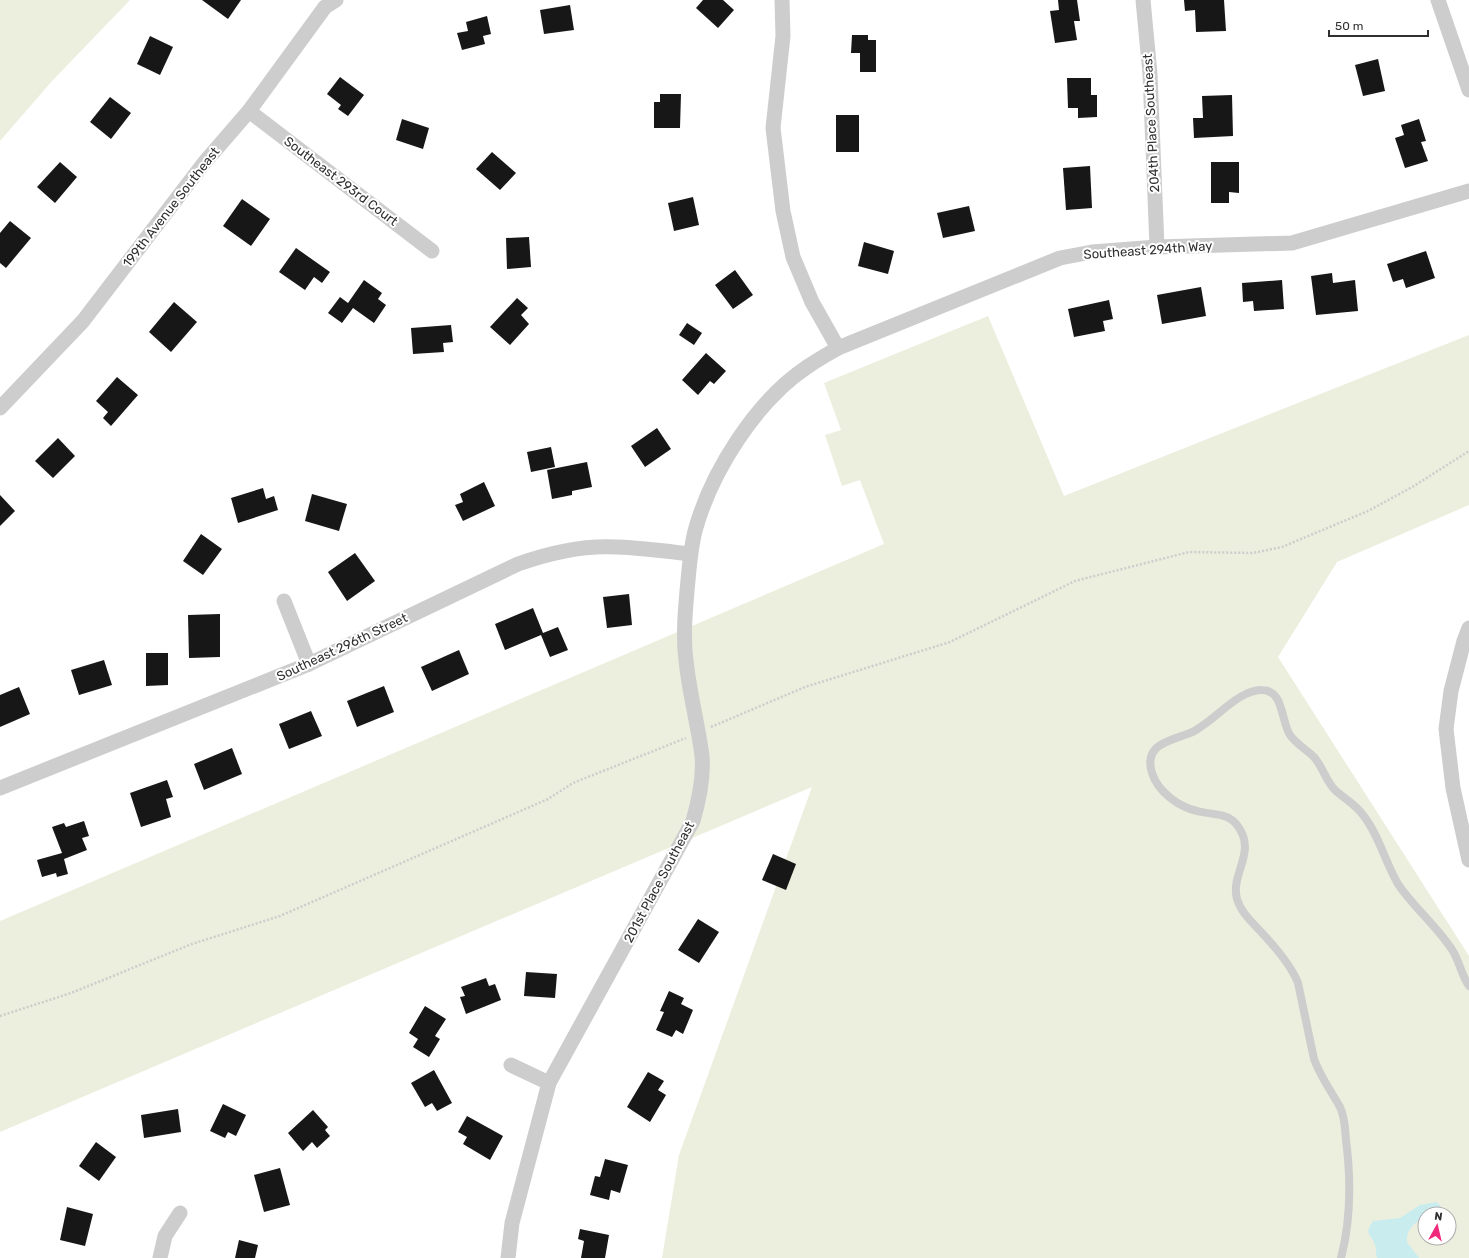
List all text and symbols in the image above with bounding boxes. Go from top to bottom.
scale bar [1329,12,1428,38]
text: 50 m [1335,19,1363,33]
street label: 204th Place Southeast [1140,53,1162,193]
street label: Southeast 293rd Court [281,133,401,229]
street label: 199th Avenue Southeast [120,144,222,270]
street label: Southeast 294th Way [1083,238,1213,262]
street label: Southeast 296th Street [274,610,410,684]
street label: 201st Place Southeast [621,819,697,945]
north arrow [1417,1206,1457,1246]
text: N [1433,1210,1443,1224]

